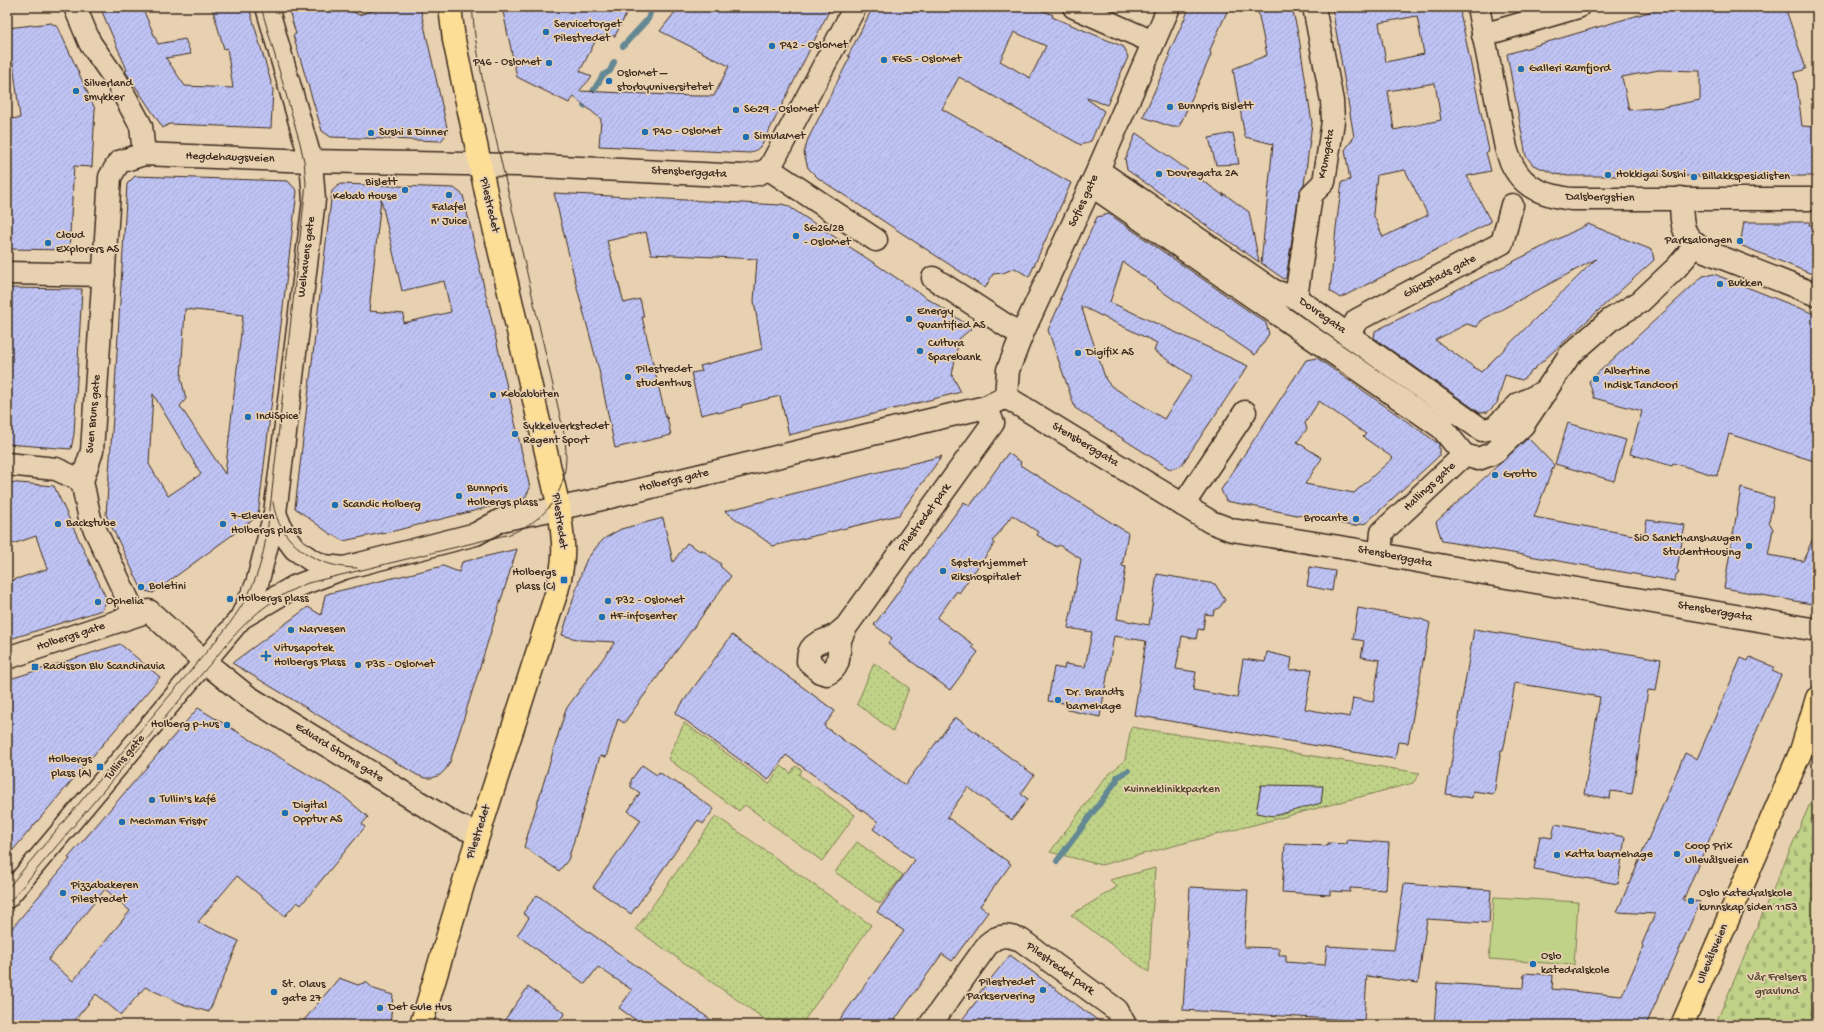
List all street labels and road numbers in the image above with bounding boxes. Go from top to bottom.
street label: Krumgata [1316,128,1338,180]
street label: Hegdehaugsveien [185,149,275,167]
street label: Stensberggata [651,164,727,182]
street label: Sofies gate [1066,172,1103,229]
street label: Pilestredet [476,175,502,235]
street label: Dalsbergstien [1564,190,1635,206]
street label: Welhavens gate [295,215,319,298]
street label: Glückstads gate [1401,252,1479,302]
street label: Dovregata [1295,294,1349,338]
street label: Sven Bruns gate [84,373,104,454]
street label: Stensberggata [1049,420,1121,471]
street label: Hallings gate [1401,459,1459,515]
street label: Holbergs gate [638,466,711,496]
street label: Pilestredet park [895,480,955,556]
street label: Pilestredet [548,491,570,551]
street label: Stensberggata [1357,543,1434,571]
street label: Stensberggata [1677,599,1754,626]
street label: Holbergs gate [35,619,108,655]
street label: Edvard Storms gate [292,720,387,786]
street label: Tullins gate [101,732,149,785]
street label: Pilestredet [463,802,495,862]
street label: Ullevålsveien [1694,922,1732,986]
street label: Pilestredet park [1022,939,1098,999]

